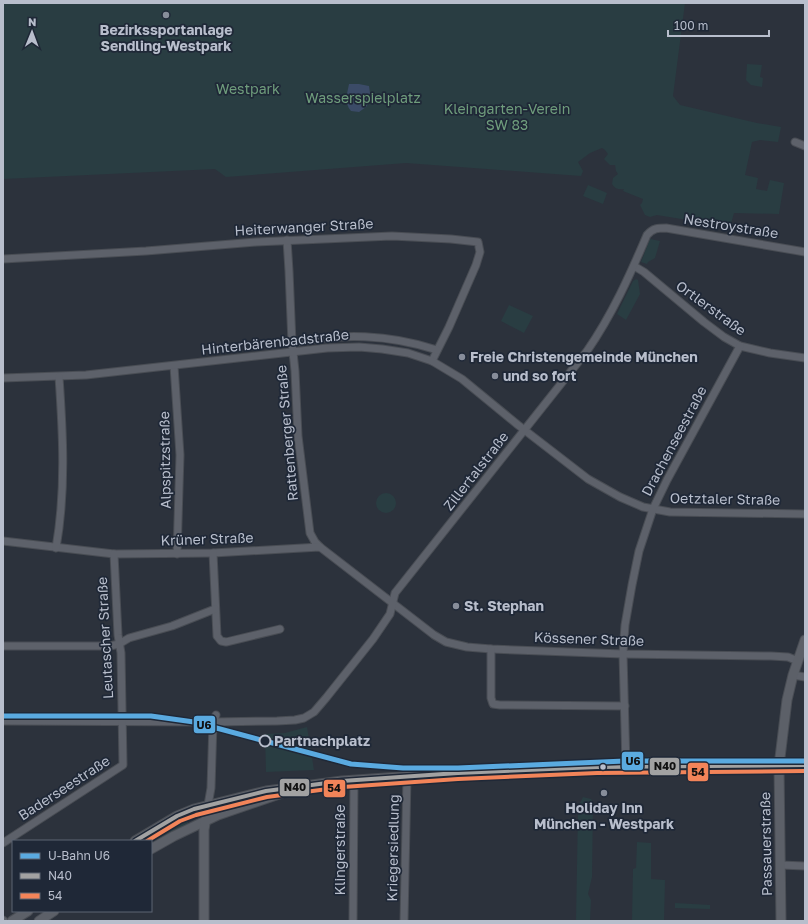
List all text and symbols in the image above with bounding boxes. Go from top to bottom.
marker: Bezirkssportanlage Sendling-Westpark [161,10,171,20]
north arrow [12,12,52,52]
scale bar [668,12,769,38]
text: N [28,15,36,28]
text: 100 m [674,18,708,33]
place label: Bezirkssportanlage Sendling-Westpark [100,21,232,54]
park label: Westpark [216,80,280,97]
park label: Wasserspielplatz [305,89,421,106]
park label: Kleingarten-Verein SW 83 [444,100,570,133]
street label: Nestroystraße [683,210,780,241]
street label: Heiterwanger Straße [234,214,374,239]
street label: Ortlerstraße [673,277,750,339]
street label: Hinterbärenbadstraße [200,325,350,358]
place label: Freie Christengemeinde München [470,348,698,365]
marker: Freie Christengemeinde München [457,352,467,362]
street label: Rattenberger Straße [272,364,301,502]
place label: und so fort [503,367,577,384]
marker: und so fort [490,371,500,381]
street label: Drachenseestraße [637,383,710,499]
street label: Alpspitzstraße [155,411,174,509]
street label: Zillertalstraße [440,428,512,513]
street label: Oetztaler Straße [670,489,780,508]
street label: Krüner Straße [160,528,254,549]
street label: Leutascher Straße [93,576,116,700]
place label: St. Stephan [464,597,544,614]
marker: St. Stephan [451,601,461,611]
street label: Kössener Straße [534,628,644,649]
line badge: U6 [193,715,216,734]
text: U6 [196,718,212,731]
place label: Partnachplatz [274,732,370,749]
marker: Partnachplatz [258,734,272,748]
line badge: U6 [621,751,644,771]
street label: Baderseestraße [15,752,113,823]
text: U6 [625,754,641,767]
line badge: N40 [649,757,680,776]
text: N40 [654,759,676,772]
unlabelled marker [598,762,608,772]
line badge: 54 [687,762,709,782]
text: 54 [691,765,705,778]
line badge: N40 [279,778,310,797]
line badge: 54 [323,779,346,798]
text: N40 [284,780,306,793]
text: 54 [327,781,341,794]
marker: Holiday Inn München - Westpark [599,788,609,798]
street label: Passauerstraße [756,792,775,896]
street label: Kriegersiedlung [383,794,402,902]
place label: Holiday Inn München - Westpark [534,799,674,832]
street label: Klingerstraße [331,804,348,896]
legend [12,840,152,912]
text: U-Bahn U6 [48,848,110,863]
text: N40 [48,868,72,883]
text: 54 [48,888,62,903]

